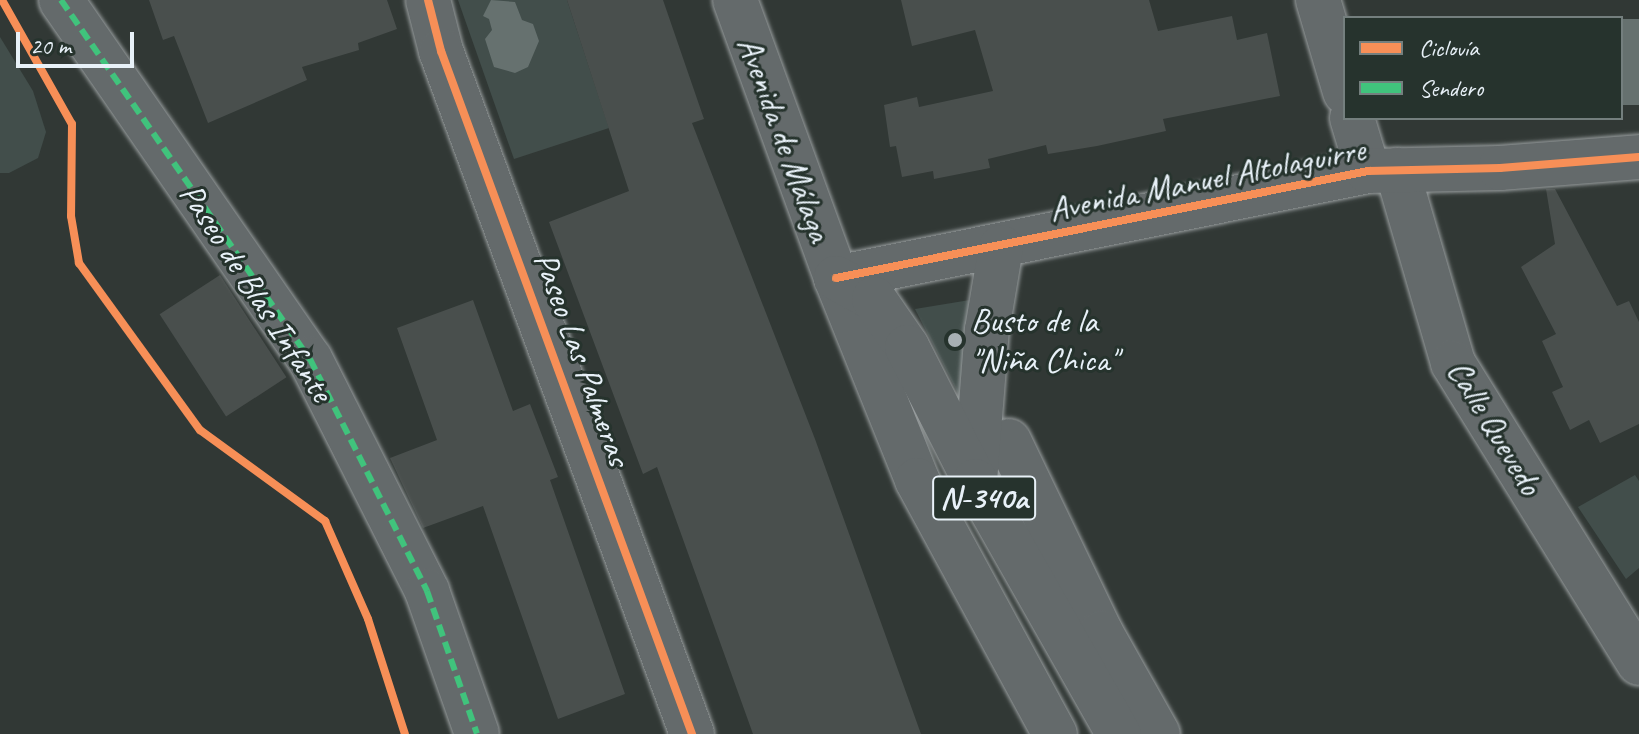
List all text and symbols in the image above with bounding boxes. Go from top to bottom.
scale bar [20,16,138,66]
legend [1343,16,1623,120]
text: 20 m [30,31,71,61]
street label: Avenida de Málaga [729,31,841,247]
text: Ciclovía [1419,33,1479,63]
text: Sendero [1419,73,1483,103]
street label: Avenida Manuel Altolaguirre [1046,128,1368,230]
street label: Paseo de Blas Infante [171,174,343,410]
street label: Paseo Las Palmeras [525,246,641,472]
place label: Busto de la "Niña Chica" [971,300,1117,380]
marker: Busto de la "Niña Chica" [946,331,964,349]
street label: Calle Quevedo [1439,352,1551,502]
road number: N-340a [932,470,1036,526]

